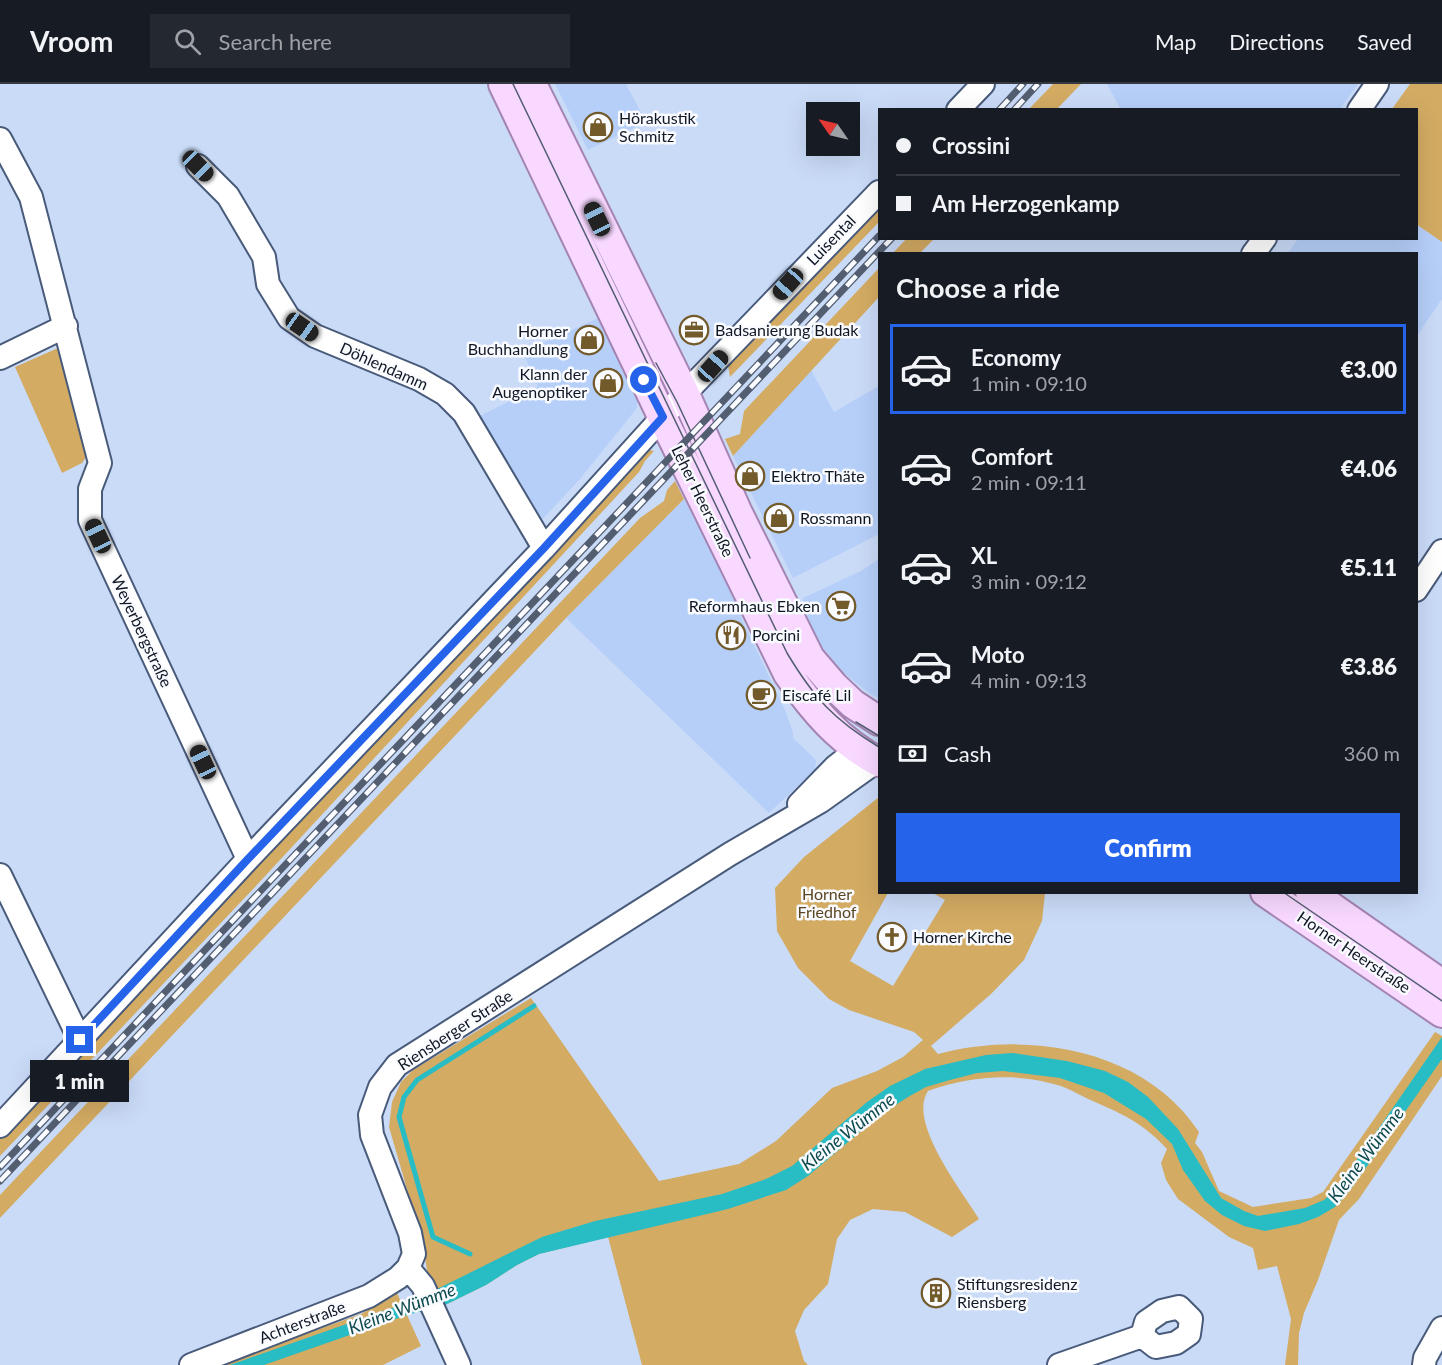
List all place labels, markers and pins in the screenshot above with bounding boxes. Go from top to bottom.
place label: Hörakustik Schmitz [619,108,697,145]
shop icon: Hörakustik Schmitz [582,111,614,143]
office icon: Badsanierung Budak [678,314,710,346]
place label: Badsanierung Budak [715,320,859,339]
place label: Horner Buchhandlung [468,321,568,358]
shop icon: Horner Buchhandlung [573,324,605,356]
place label: Klann der Augenoptiker [492,364,587,401]
shop icon: Klann der Augenoptiker [592,367,624,399]
shop icon: Elektro Thäte [734,460,766,492]
place label: Elektro Thäte [771,466,865,485]
shop icon: Rossmann [763,502,795,534]
place label: Rossmann [800,508,871,527]
supermarket icon: Reformhaus Ebken [825,590,857,622]
place label: Reformhaus Ebken [689,596,820,615]
restaurant icon: Porcini [715,619,747,651]
place label: Porcini [752,625,800,644]
cafe icon: Eiscafé Lil [745,679,777,711]
place label: Eiscafé Lil [782,685,851,704]
church icon: Horner Kirche [876,921,908,953]
place label: Horner Kirche [913,927,1012,946]
place label: Stiftungsresidenz Riensberg [957,1274,1078,1311]
building icon: Stiftungsresidenz Riensberg [920,1277,952,1309]

